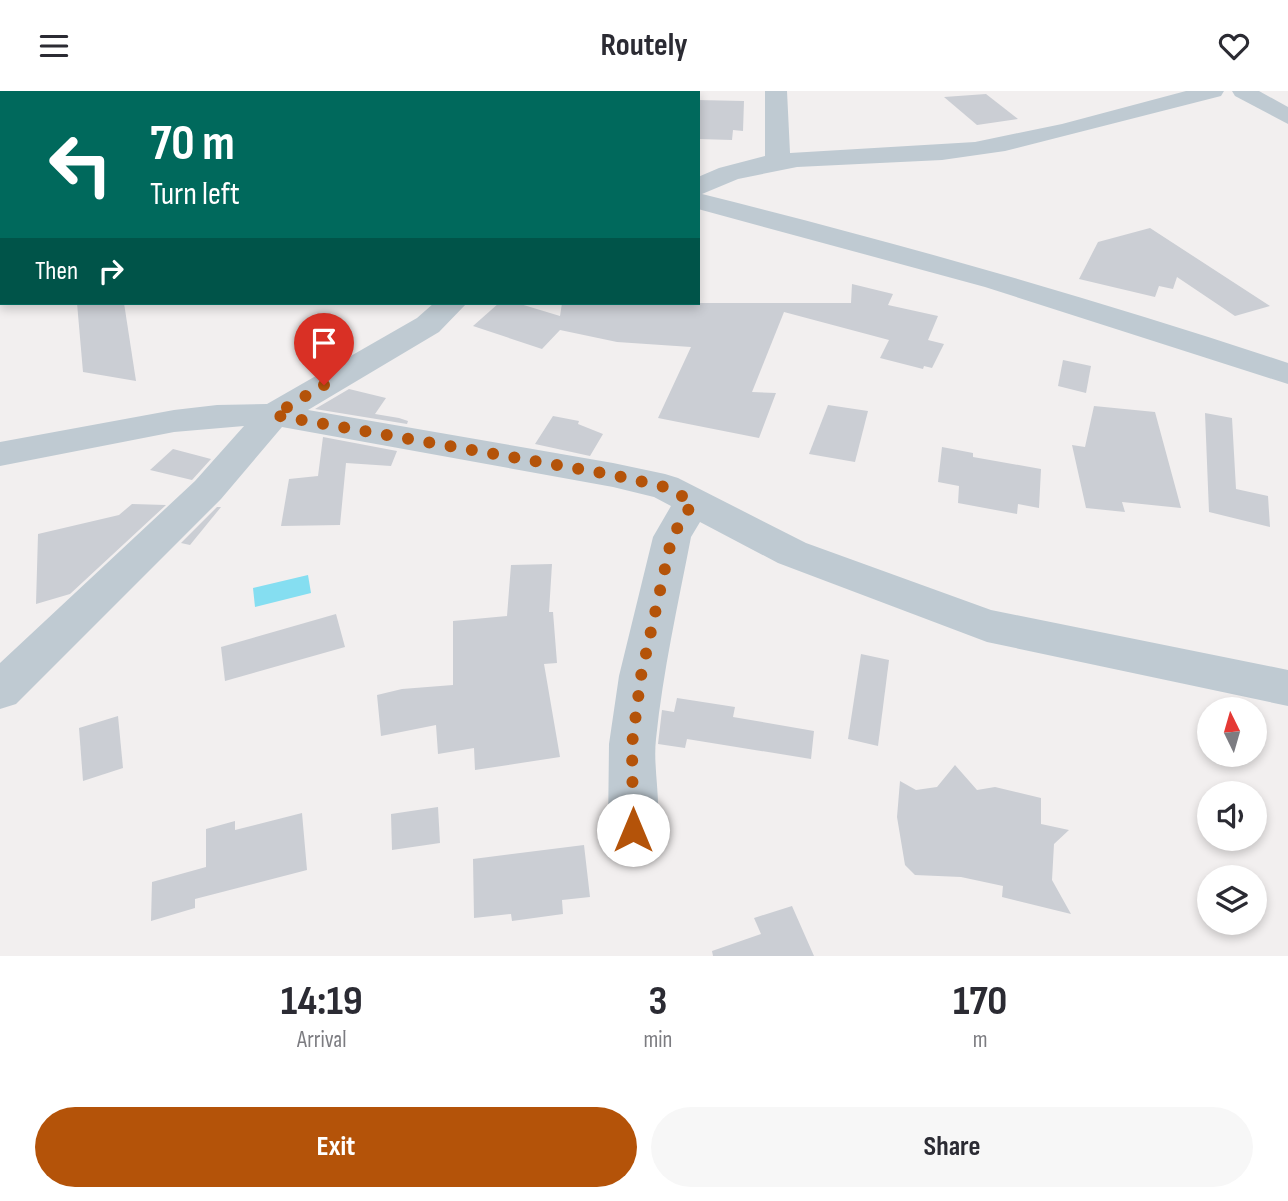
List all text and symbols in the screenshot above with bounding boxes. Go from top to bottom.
text: Routely [600,26,688,65]
icon: menu [35,27,73,65]
icon: heart [1215,27,1253,65]
text: 70 m [150,115,235,174]
icon: left [35,119,126,210]
text: Turn left [150,175,240,214]
icon: right [92,252,130,290]
text: Then [35,256,78,287]
pin [294,313,354,385]
icon: arrive [305,324,343,362]
north arrow [1197,697,1267,767]
map controls [1197,697,1267,935]
button: sound [1197,781,1267,851]
position arrow [596,793,670,867]
button: layers [1197,865,1267,935]
text: 14:19 [281,976,363,1027]
text: 3 [648,976,667,1027]
text: 170 [953,976,1007,1027]
text: Arrival [297,1026,346,1054]
text: min [643,1026,672,1054]
text: m [973,1026,988,1054]
button: Exit [35,1107,637,1187]
button: Share [651,1107,1253,1187]

